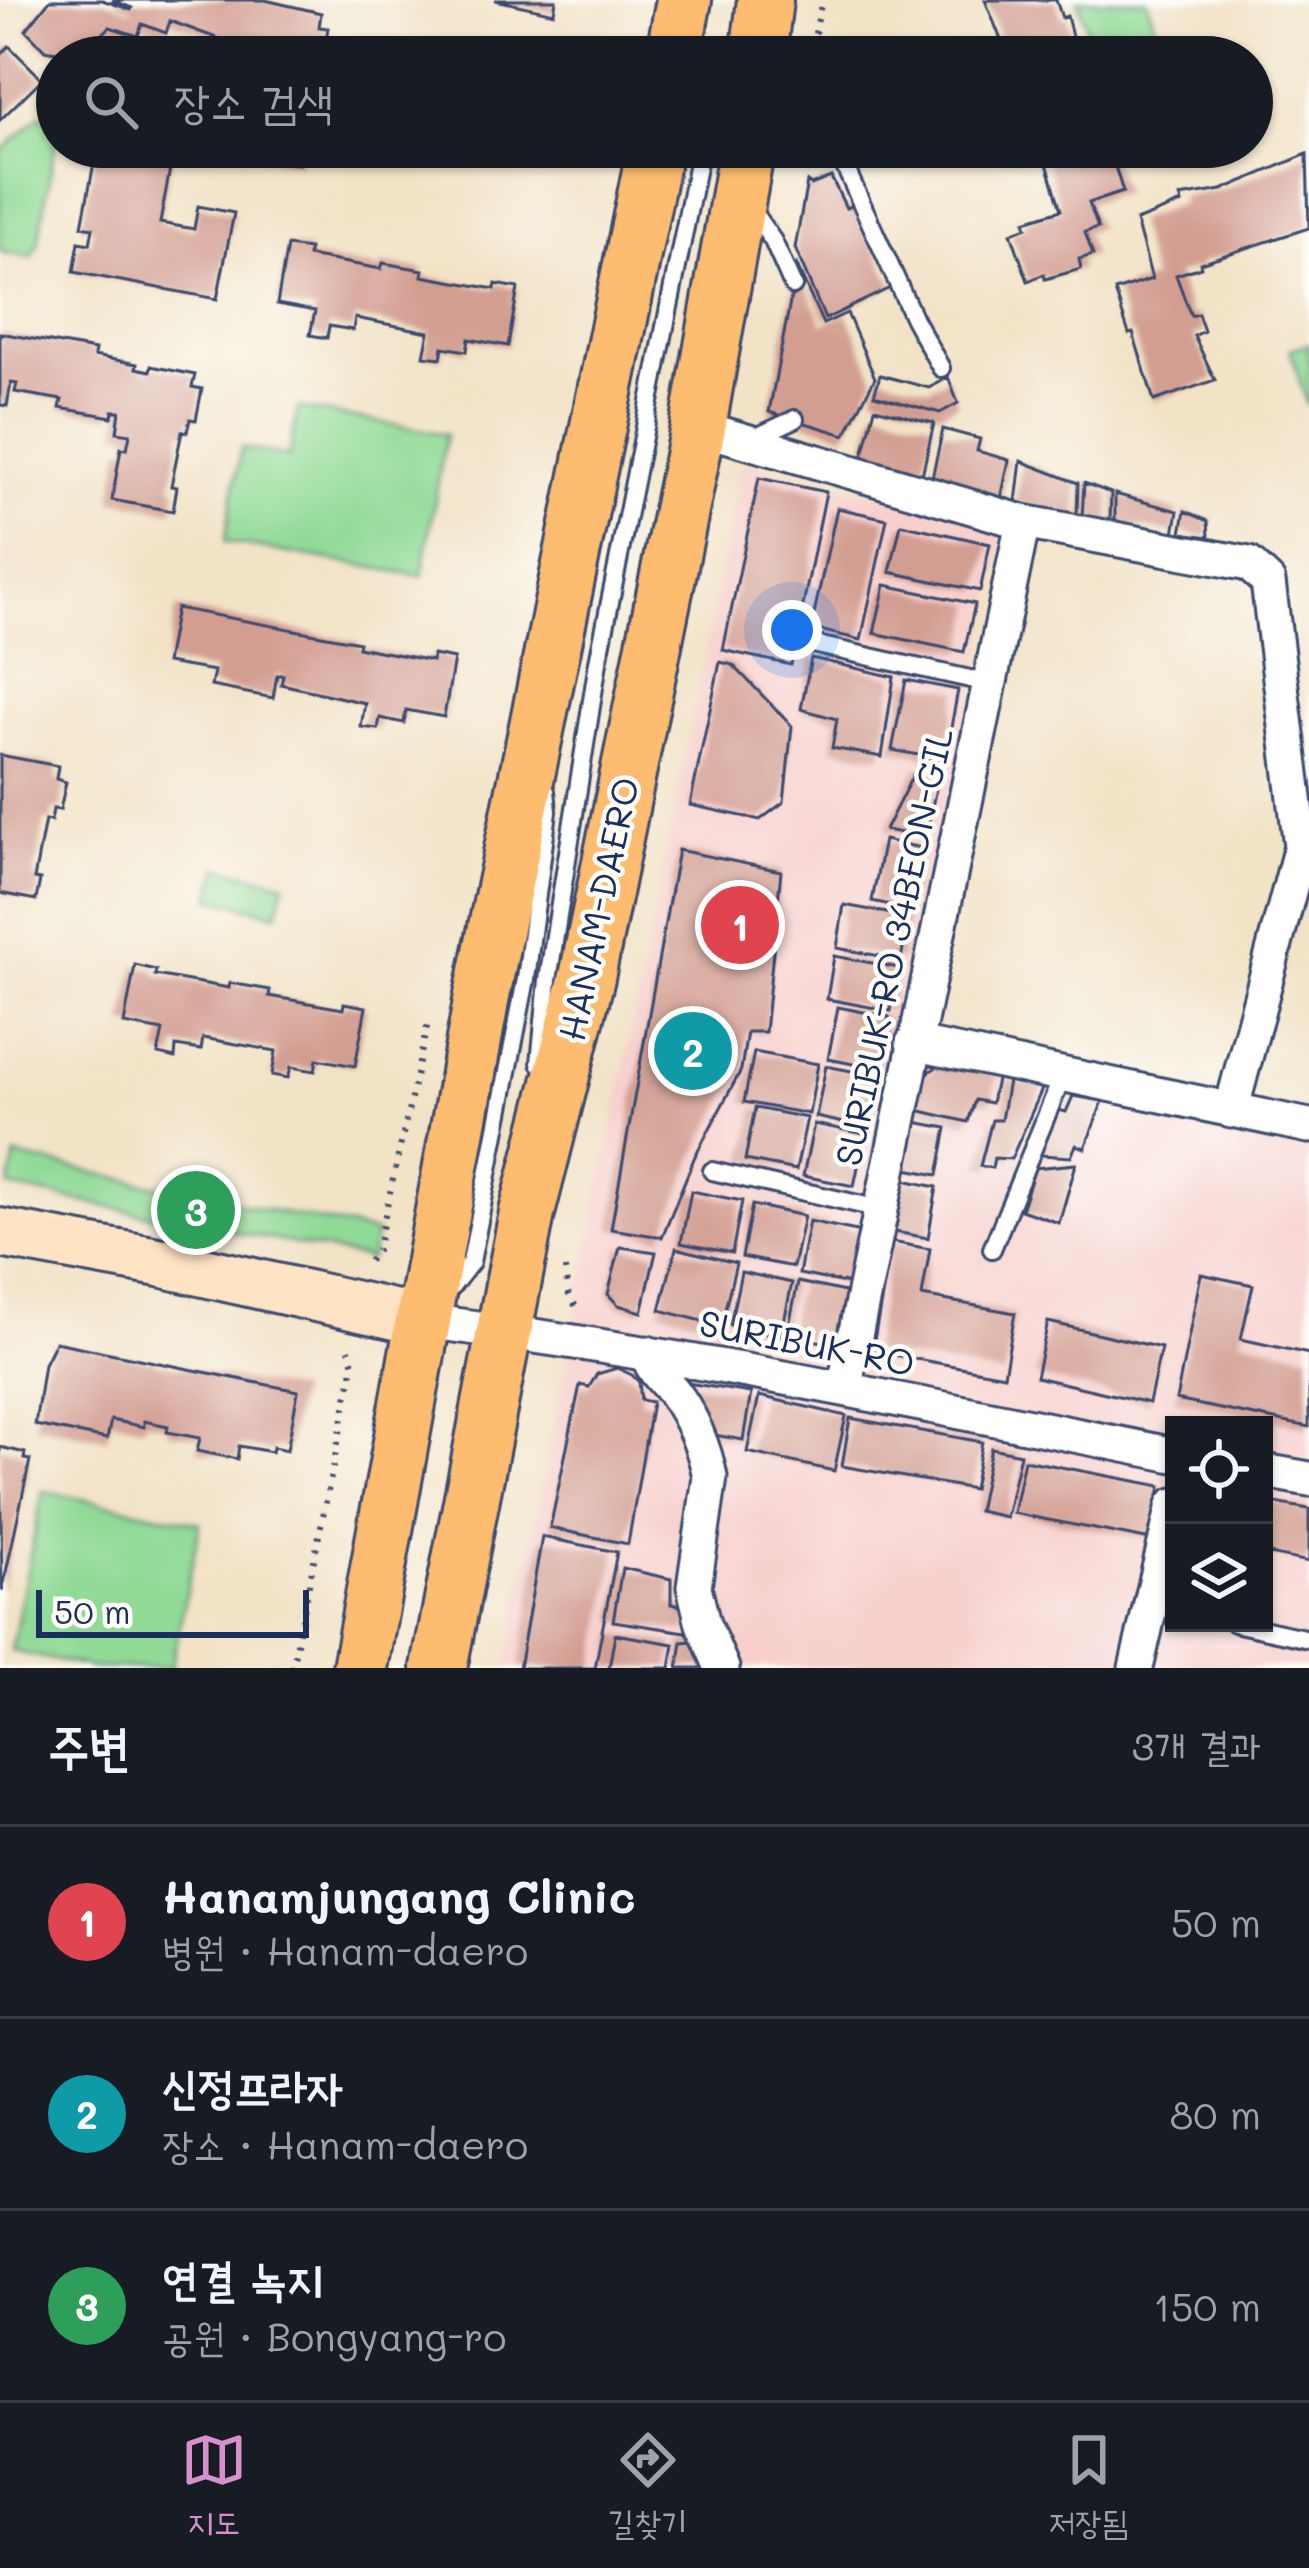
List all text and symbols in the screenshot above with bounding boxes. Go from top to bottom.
search box [36,36,1273,168]
icon: search [78,69,144,135]
text: 장소 검색 [174,71,333,129]
your location [762,600,822,660]
street label: SURIBUK-RO 34BEON-GIL [823,723,962,1170]
street label: HANAM-DAERO [547,773,648,1045]
pin: 1 [701,880,779,970]
pin: 2 [654,1006,732,1096]
pin: 3 [157,1165,235,1255]
street label: SURIBUK-RO [696,1298,919,1385]
map controls [1165,1416,1273,1632]
button: locate [1165,1416,1273,1524]
button: layers [1165,1524,1273,1632]
scale bar [36,1584,309,1637]
text: 50 m [54,1589,130,1632]
text: 주변 [48,1711,130,1778]
text: 3개 결과 [1132,1719,1261,1770]
text: Hanamjungang Clinic [162,1866,636,1924]
text: 1 [78,1896,96,1947]
text: 50 m [1171,1896,1261,1947]
text: 병원 · Hanam-daero [162,1924,528,1975]
text: 신정프라자 [162,2056,343,2114]
text: 2 [76,2088,98,2139]
text: 80 m [1170,2088,1261,2139]
text: 장소 · Hanam-daero [162,2118,528,2169]
text: 연결 녹지 [162,2248,323,2306]
text: 3 [75,2280,99,2331]
text: 150 m [1153,2280,1261,2331]
text: 공원 · Bongyang-ro [162,2310,506,2361]
tab: 지도 [181,2427,247,2545]
tab: 길찾기 [608,2427,688,2545]
tab: 저장됨 [1049,2427,1128,2545]

